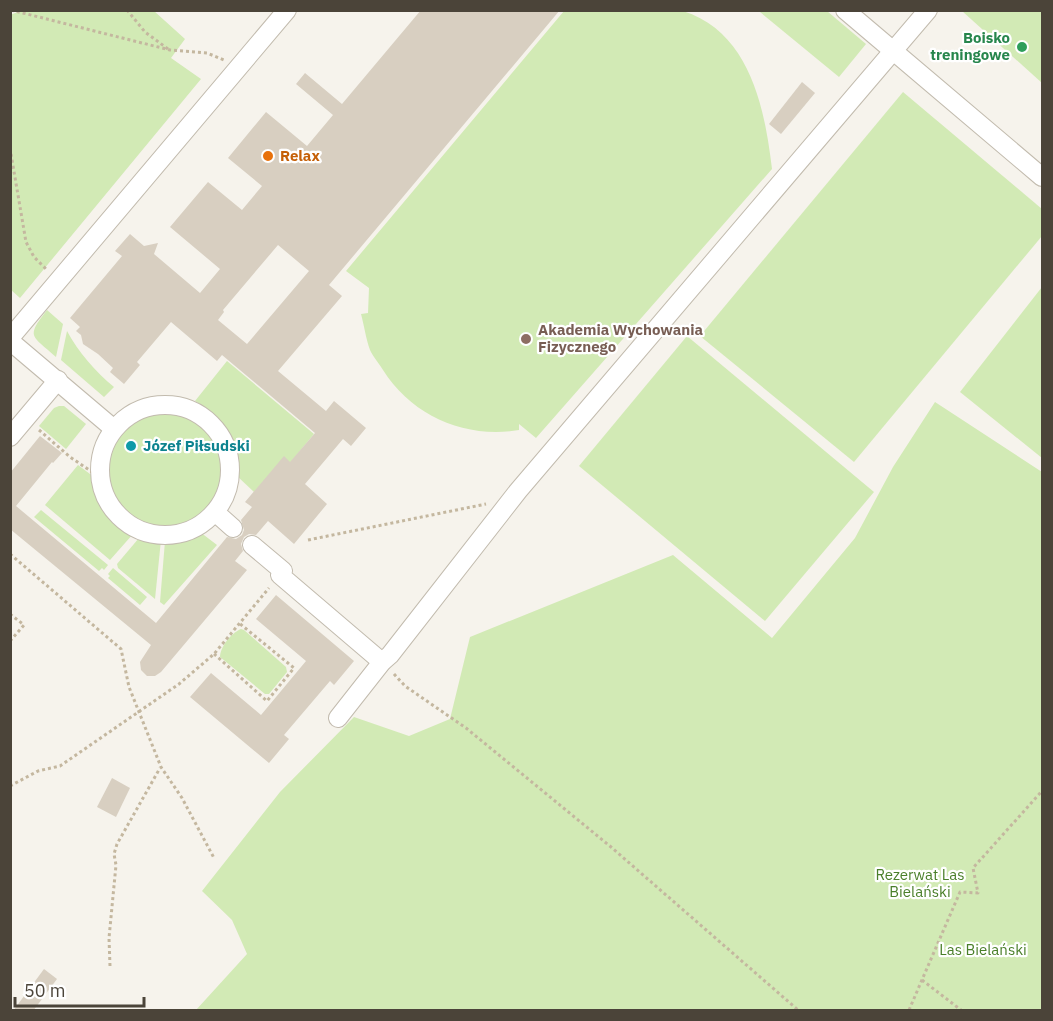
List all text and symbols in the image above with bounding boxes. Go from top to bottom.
place label: Boisko treningowe [930,28,1010,64]
marker: Boisko treningowe [1015,40,1029,54]
place label: Relax [280,146,320,165]
marker: Relax [261,149,275,163]
place label: Akademia Wychowania Fizycznego [538,320,703,356]
marker: Akademia Wychowania Fizycznego [519,332,533,346]
place label: Józef Piłsudski [143,436,250,455]
marker: Józef Piłsudski [124,439,138,453]
park label: Rezerwat Las Bielański [875,865,965,901]
park label: Las Bielański [939,940,1027,959]
scale bar [15,970,144,1008]
text: 50 m [24,979,66,1002]

